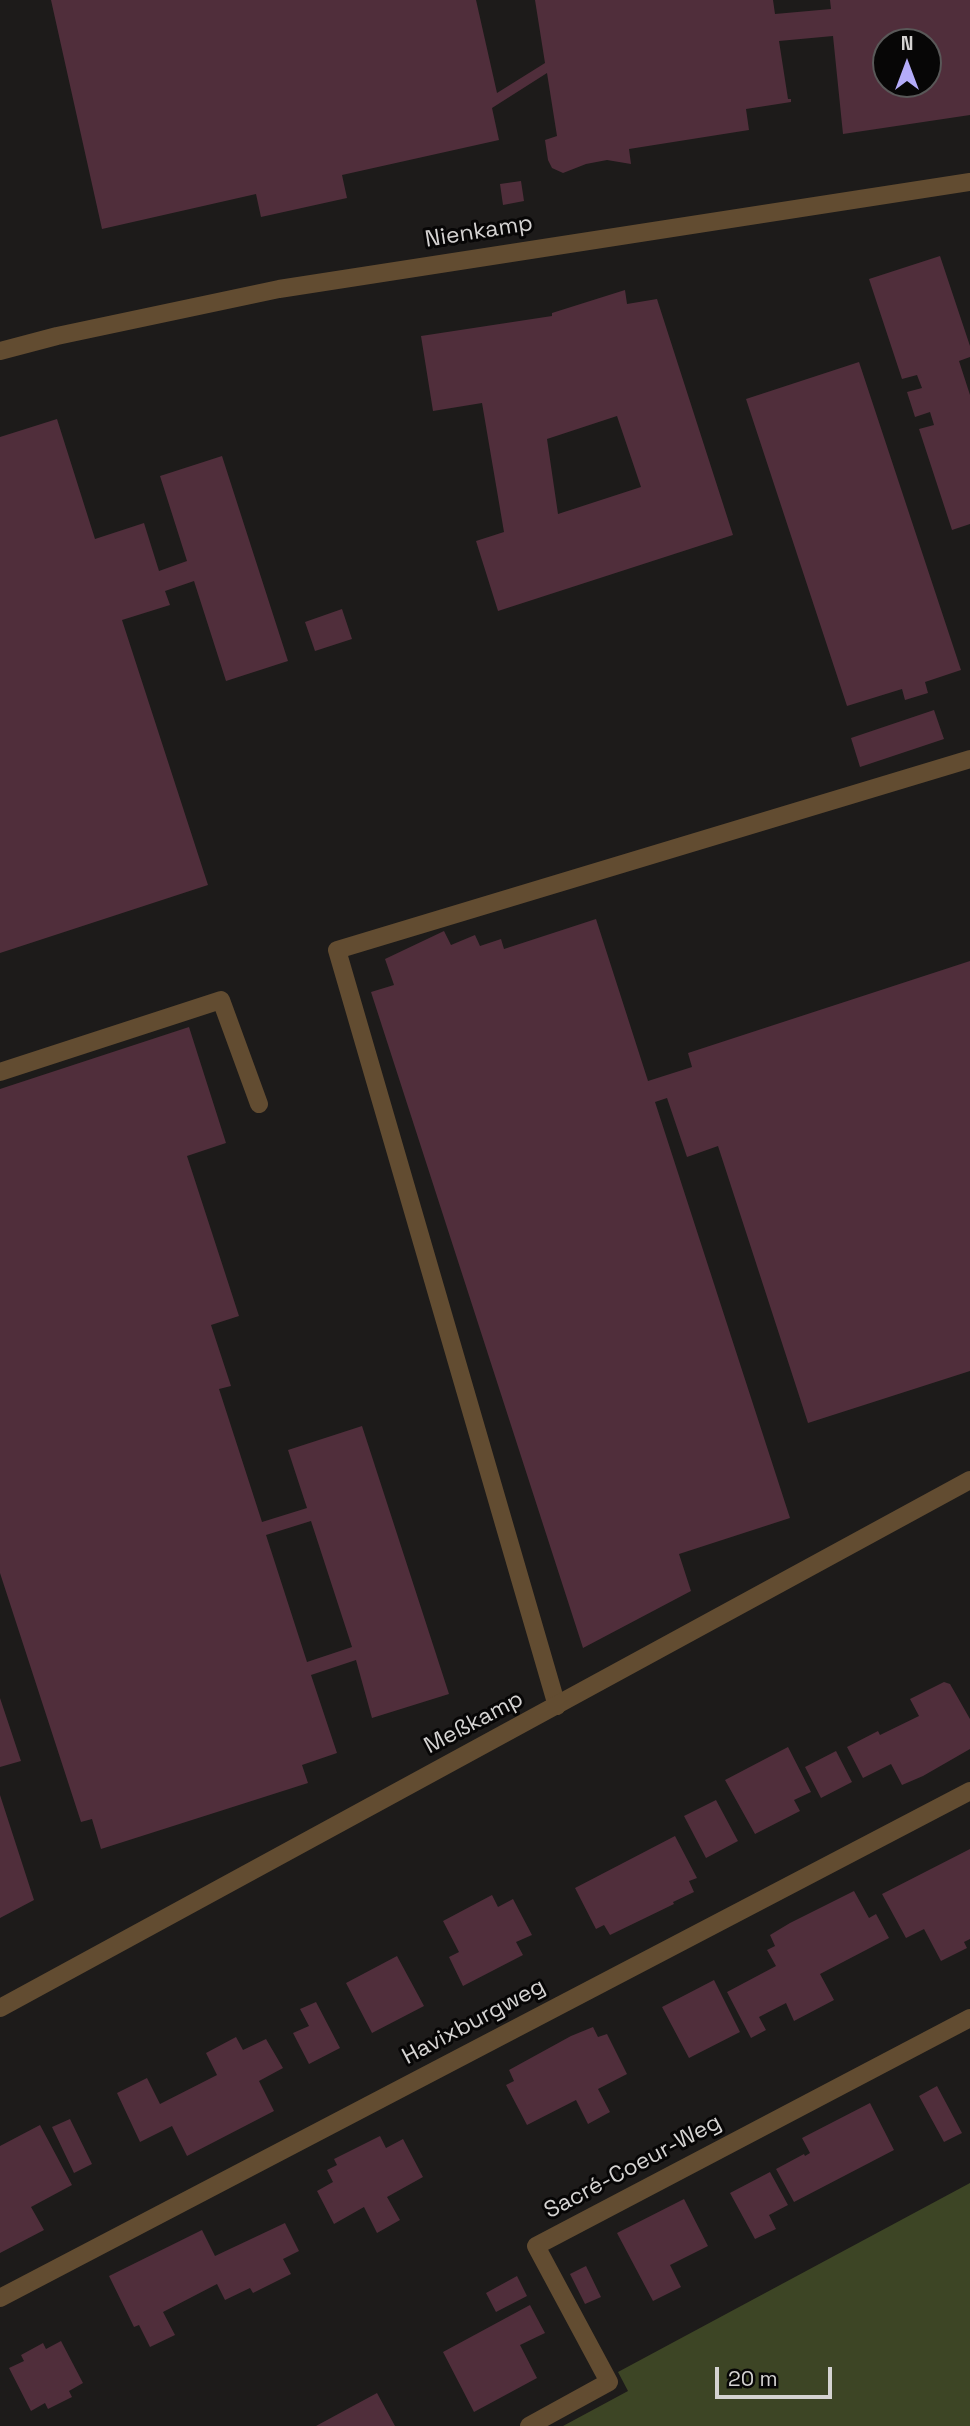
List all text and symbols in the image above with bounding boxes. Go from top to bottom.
north arrow [872,28,942,98]
text: N [901,31,913,56]
street label: Nienkamp [423,210,535,254]
street label: Meßkamp [420,1685,528,1761]
street label: Havixburgweg [398,1973,550,2071]
street label: Sacré-Coeur-Weg [540,2109,726,2225]
scale bar [718,2352,835,2396]
text: 20 m [728,2365,778,2392]

